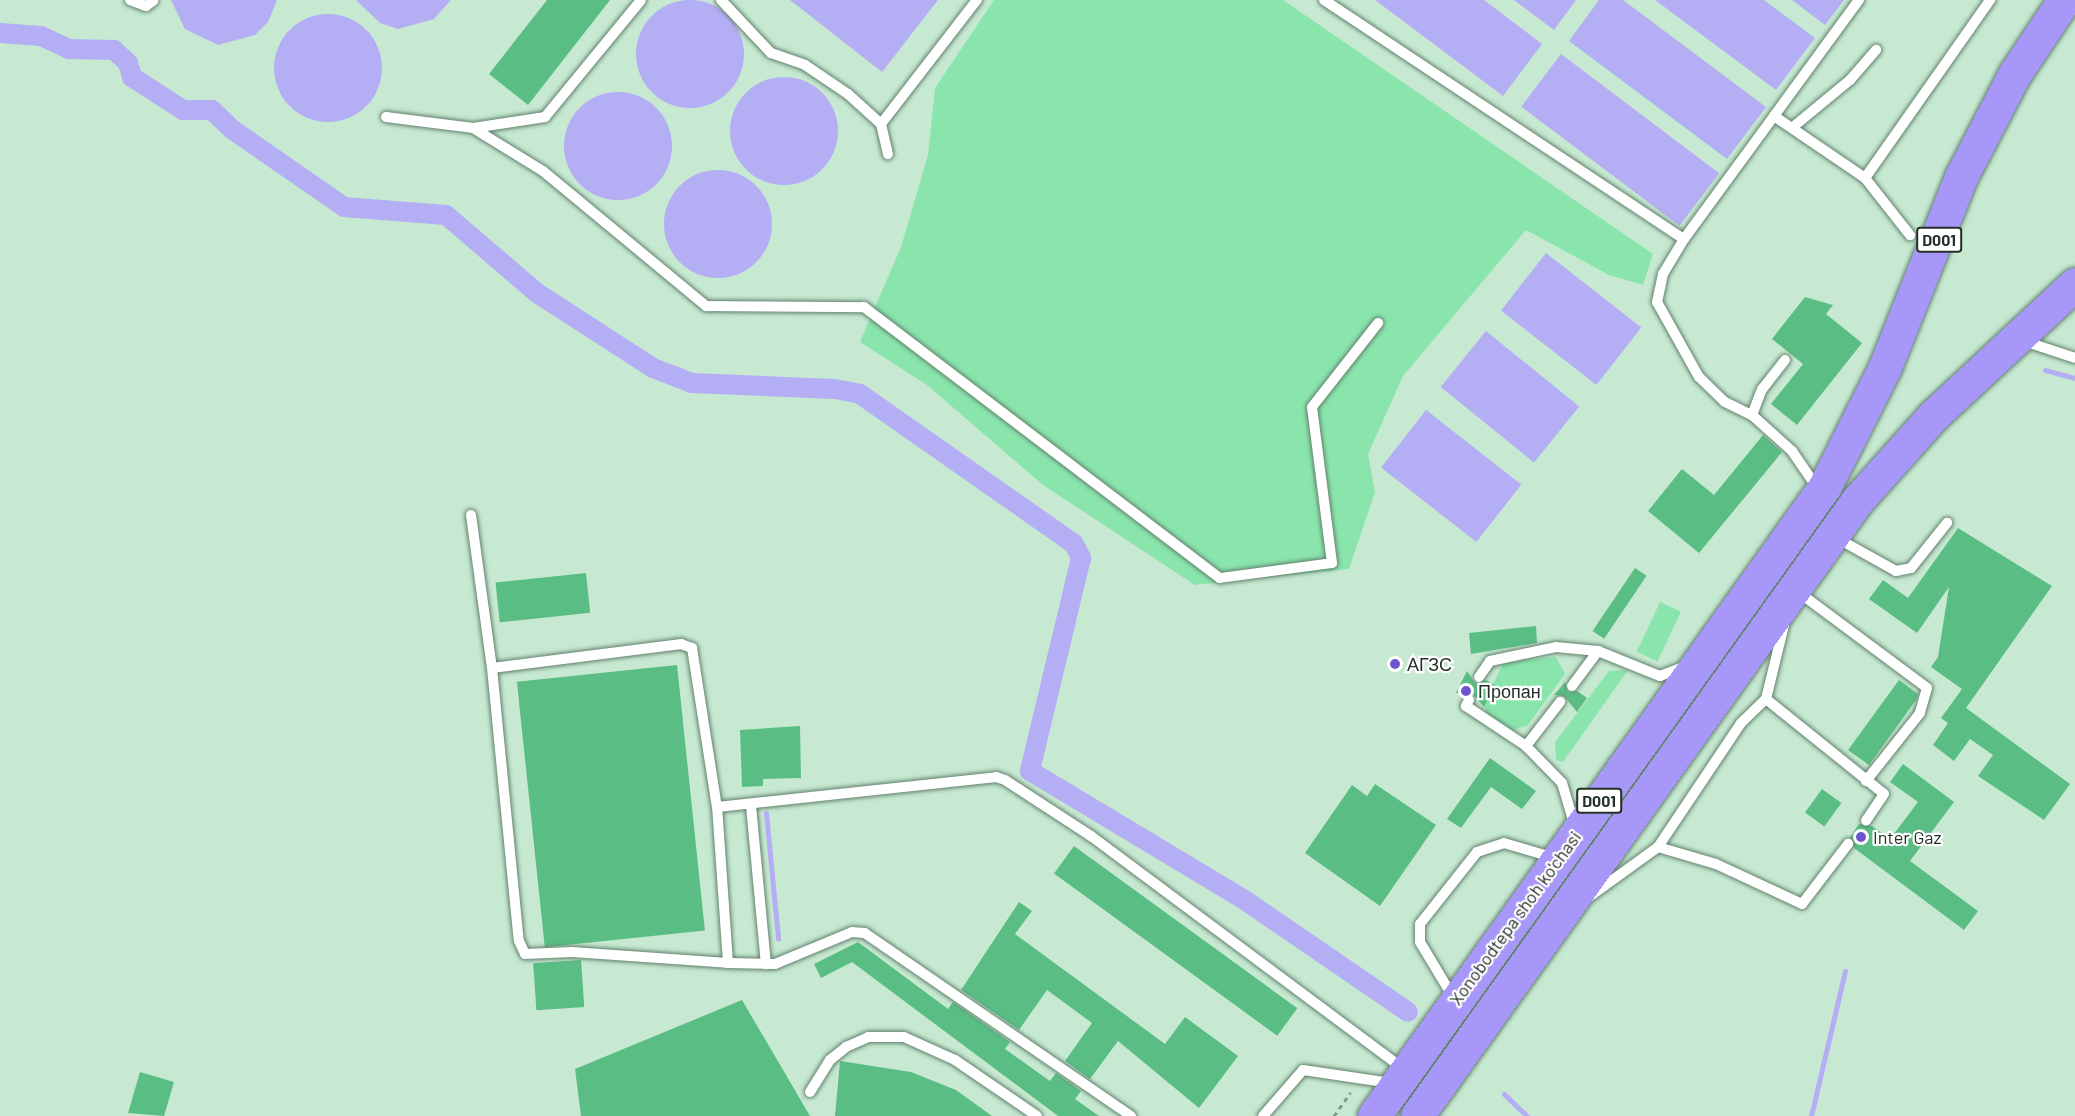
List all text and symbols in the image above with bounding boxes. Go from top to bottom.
road number: D001 [1915,227,1963,253]
place label: АГЗС [1407,653,1452,675]
marker: АГЗС [1388,657,1402,671]
place label: Пропан [1478,680,1541,702]
marker: Пропан [1459,684,1473,698]
road number: D001 [1575,788,1623,814]
place label: Inter Gaz [1873,826,1942,848]
street label: Xonobodtepa shoh ko'chasi [1445,827,1585,1009]
marker: Inter Gaz [1854,830,1868,844]

